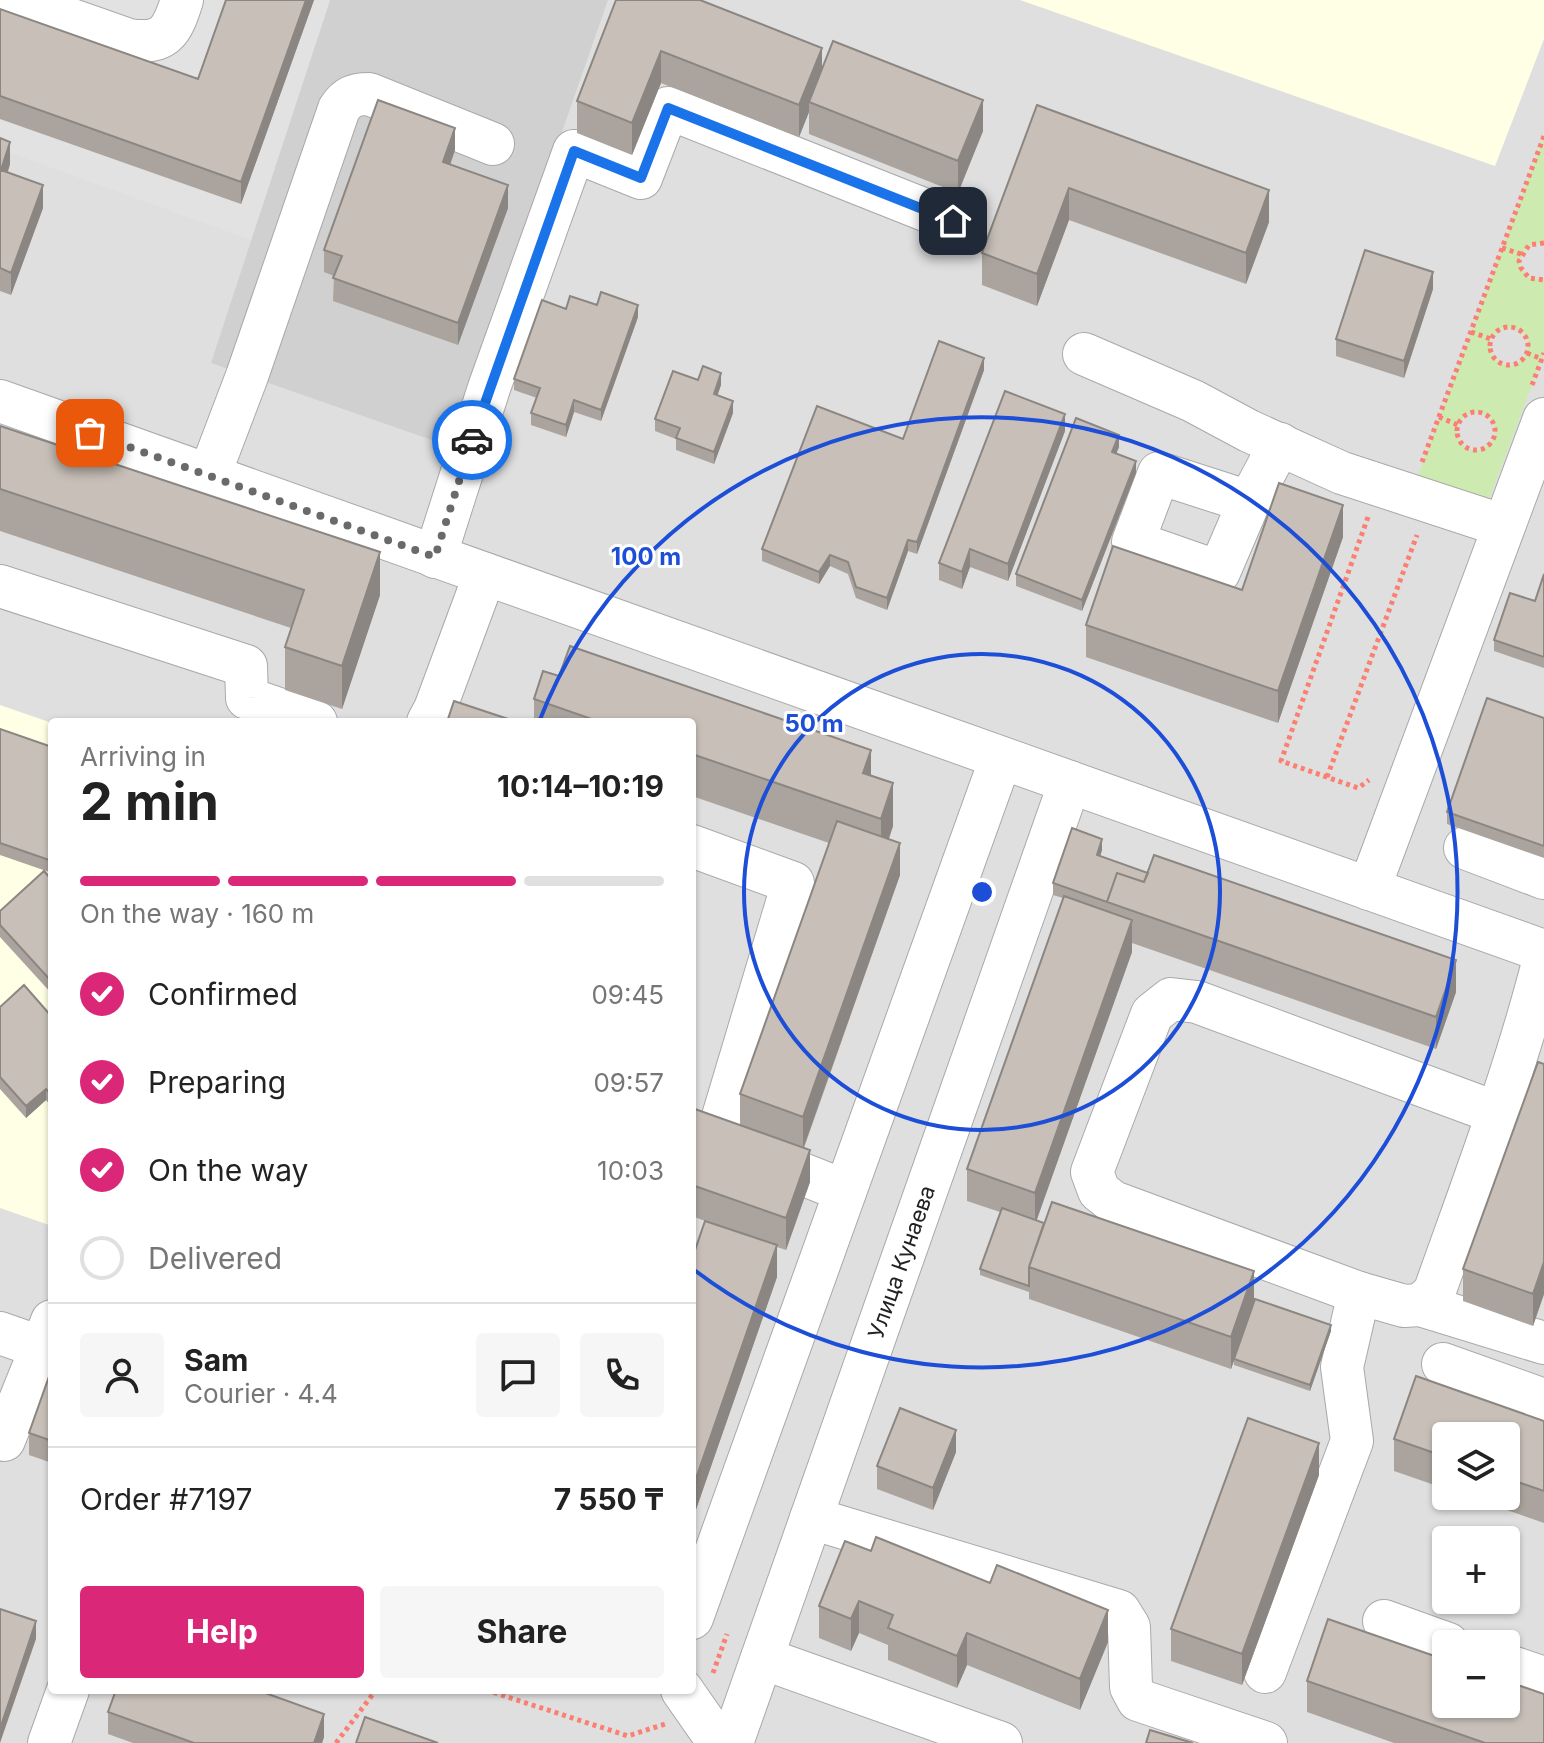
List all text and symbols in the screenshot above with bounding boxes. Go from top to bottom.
pin [919,187,987,255]
icon: home [931,199,975,243]
pin [56,399,124,467]
courier [432,400,512,480]
icon: bag [68,411,112,455]
icon: car [450,418,494,462]
text: 100 m [611,542,681,571]
text: 50 m [784,709,844,738]
text: Arriving in [80,741,206,772]
text: 10:14–10:19 [497,768,664,804]
text: 2 min [80,770,219,833]
centre of rings [968,878,996,906]
text: On the way · 160 m [80,898,314,929]
icon: check [80,972,124,1016]
text: Confirmed [148,976,298,1012]
text: 09:45 [591,979,664,1010]
icon: check [80,1060,124,1104]
text: Preparing [148,1064,286,1100]
text: 09:57 [593,1067,664,1098]
icon: check [80,1148,124,1192]
text: On the way [148,1152,308,1188]
text: 10:03 [597,1155,664,1186]
street label: Улица Кунаева [862,1182,940,1342]
text: Delivered [148,1240,282,1276]
button: person [80,1333,164,1417]
button: chat [476,1333,560,1417]
button: phone [580,1333,664,1417]
text: Sam [184,1342,248,1378]
text: Courier · 4.4 [184,1378,338,1409]
map controls [1432,1422,1520,1718]
button: layers [1432,1422,1520,1510]
text: Order #7197 [80,1481,253,1517]
text: 7 550 ₸ [554,1481,664,1517]
button: + [1432,1526,1520,1614]
button: Help [80,1586,364,1678]
button: Share [380,1586,664,1678]
button: − [1432,1630,1520,1718]

